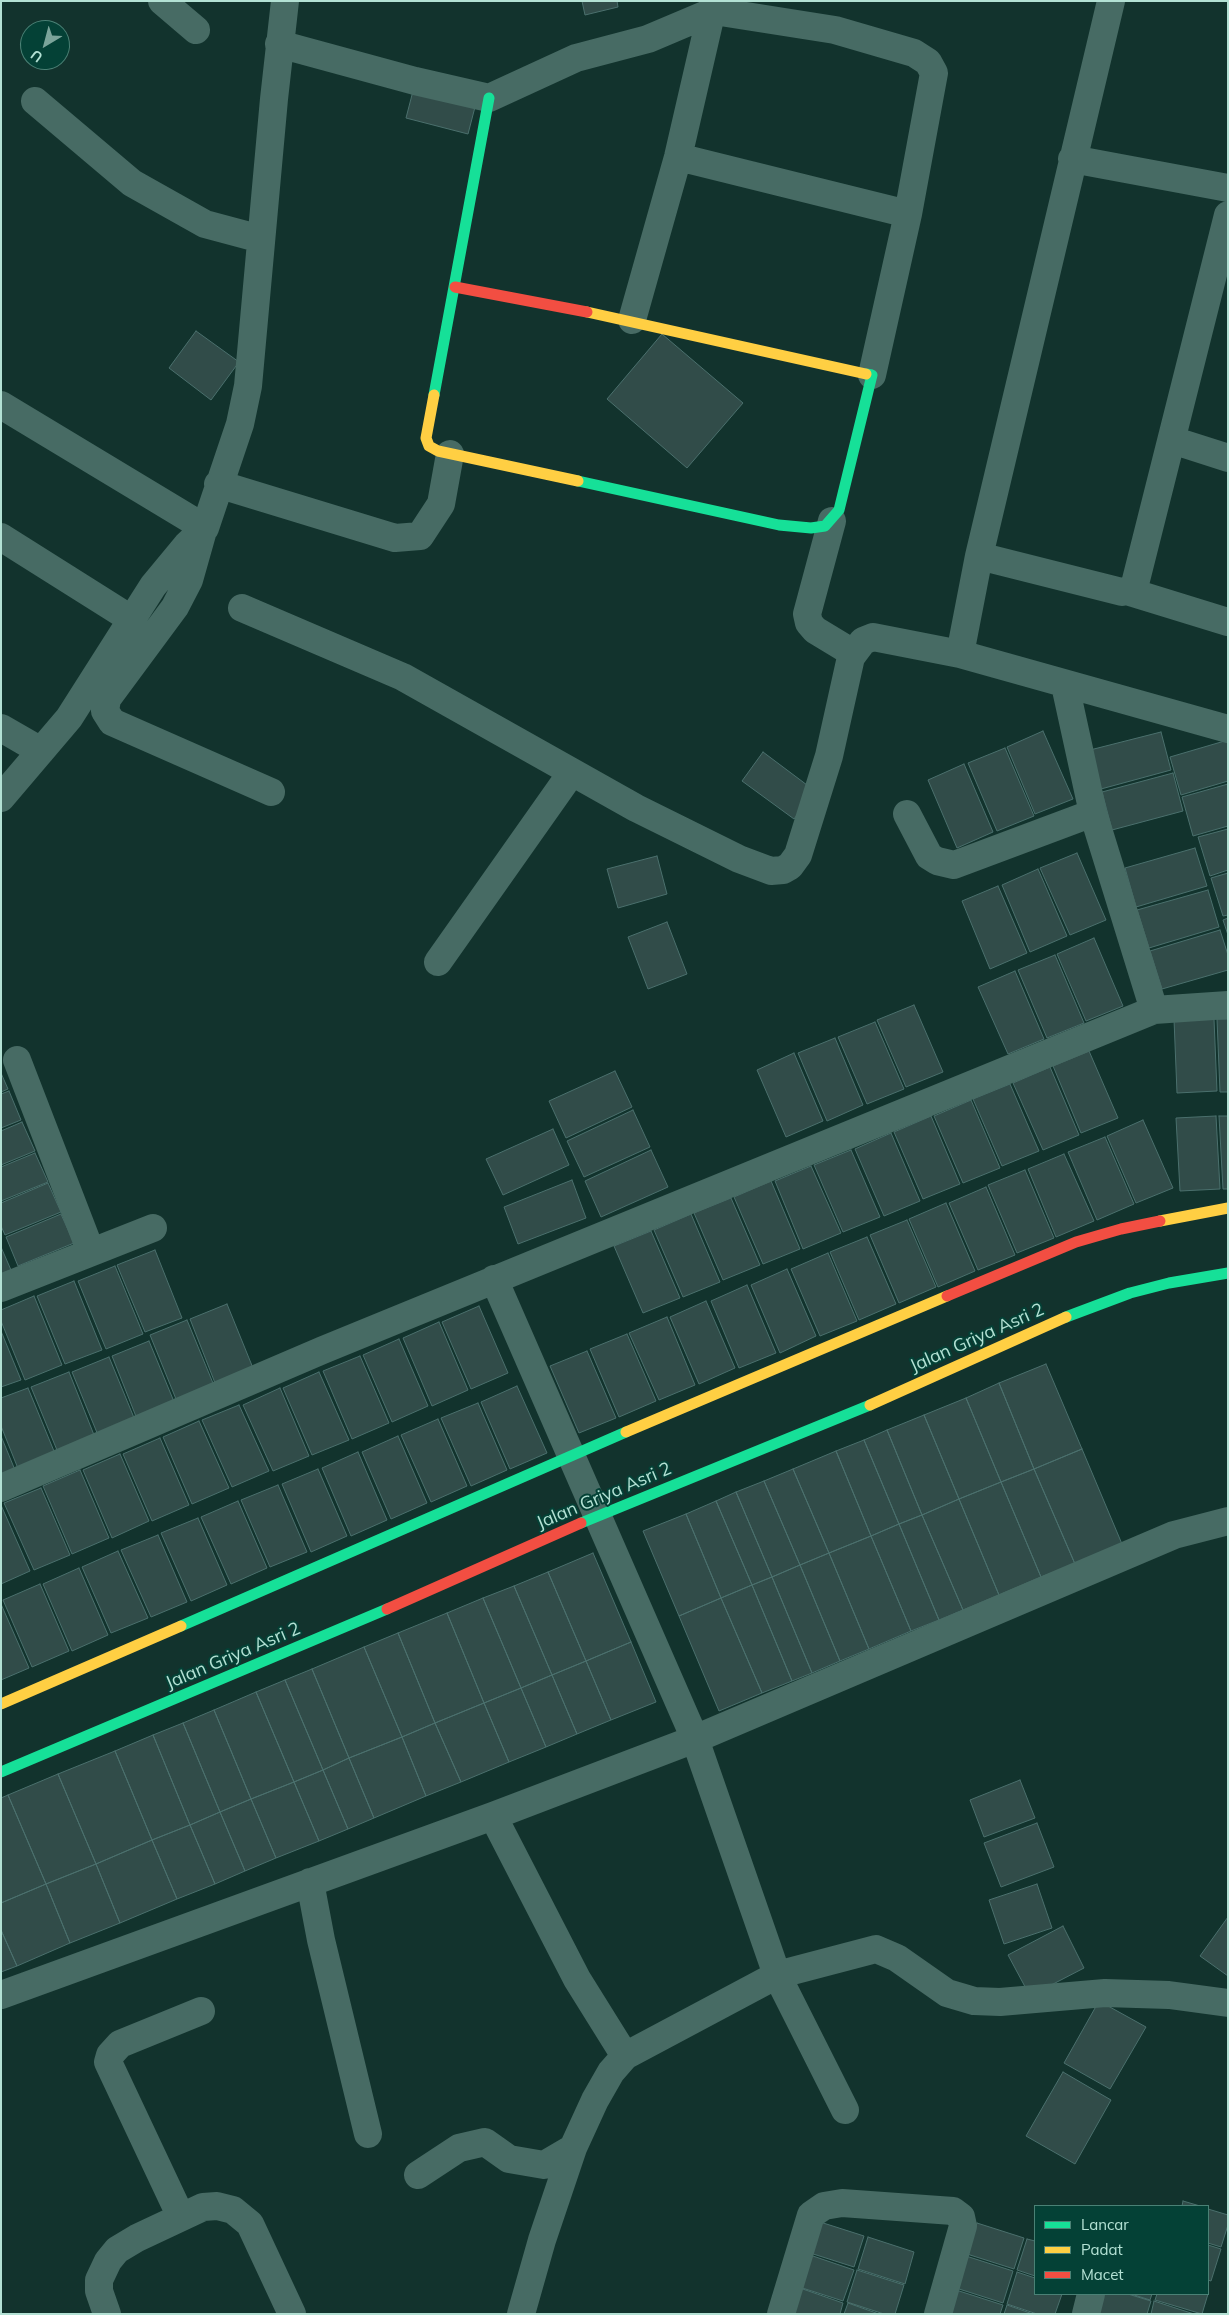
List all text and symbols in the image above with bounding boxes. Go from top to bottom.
north arrow [20,20,70,70]
text: U [27,46,46,66]
street label: Jalan Griya Asri 2 [907,1299,1047,1377]
street label: Jalan Griya Asri 2 [533,1458,675,1534]
street label: Jalan Griya Asri 2 [162,1618,304,1694]
legend [1034,2205,1209,2295]
text: Lancar [1081,2215,1129,2234]
text: Padat [1081,2240,1123,2259]
text: Macet [1081,2265,1124,2284]

